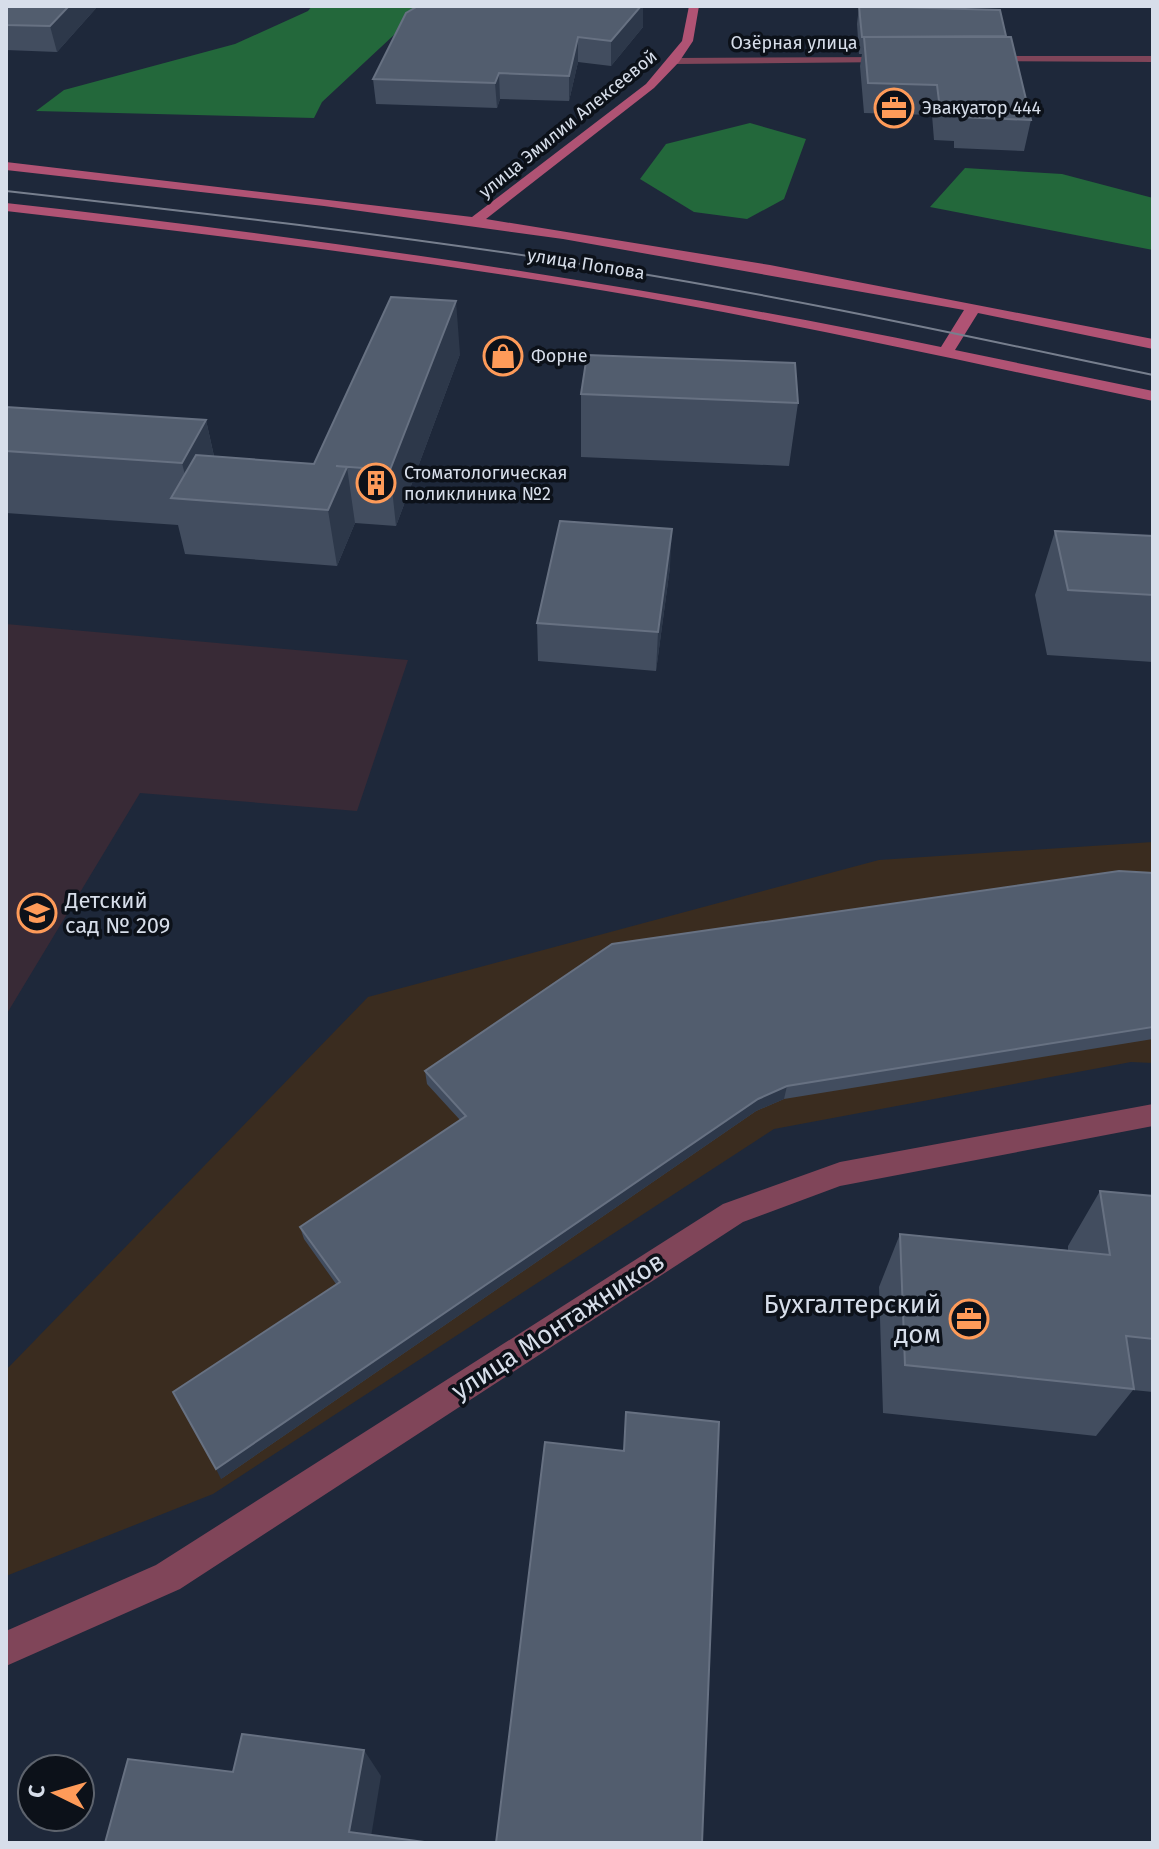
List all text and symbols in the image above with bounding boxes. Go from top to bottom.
street label: Озёрная улица [730,32,858,54]
street label: улица Эмилии Алексеевой [474,45,662,203]
office icon: Эвакуатор 444 [873,87,915,129]
place label: Эвакуатор 444 [922,97,1042,119]
street label: улица Попова [526,244,646,284]
shop icon: Форне [482,335,524,377]
place label: Форне [531,345,587,367]
building icon: Стоматологическая поликлиника №2 [355,462,397,504]
place label: Стоматологическая поликлиника №2 [404,462,567,505]
place label: Детский сад № 209 [64,887,170,939]
school or university icon: Детский сад № 209 [16,892,58,934]
street label: улица Монтажников [446,1246,670,1406]
place label: Бухгалтерский дом [764,1289,941,1350]
office icon: Бухгалтерский дом [948,1298,990,1340]
north arrow [16,1753,96,1833]
text: С [23,1783,51,1799]

